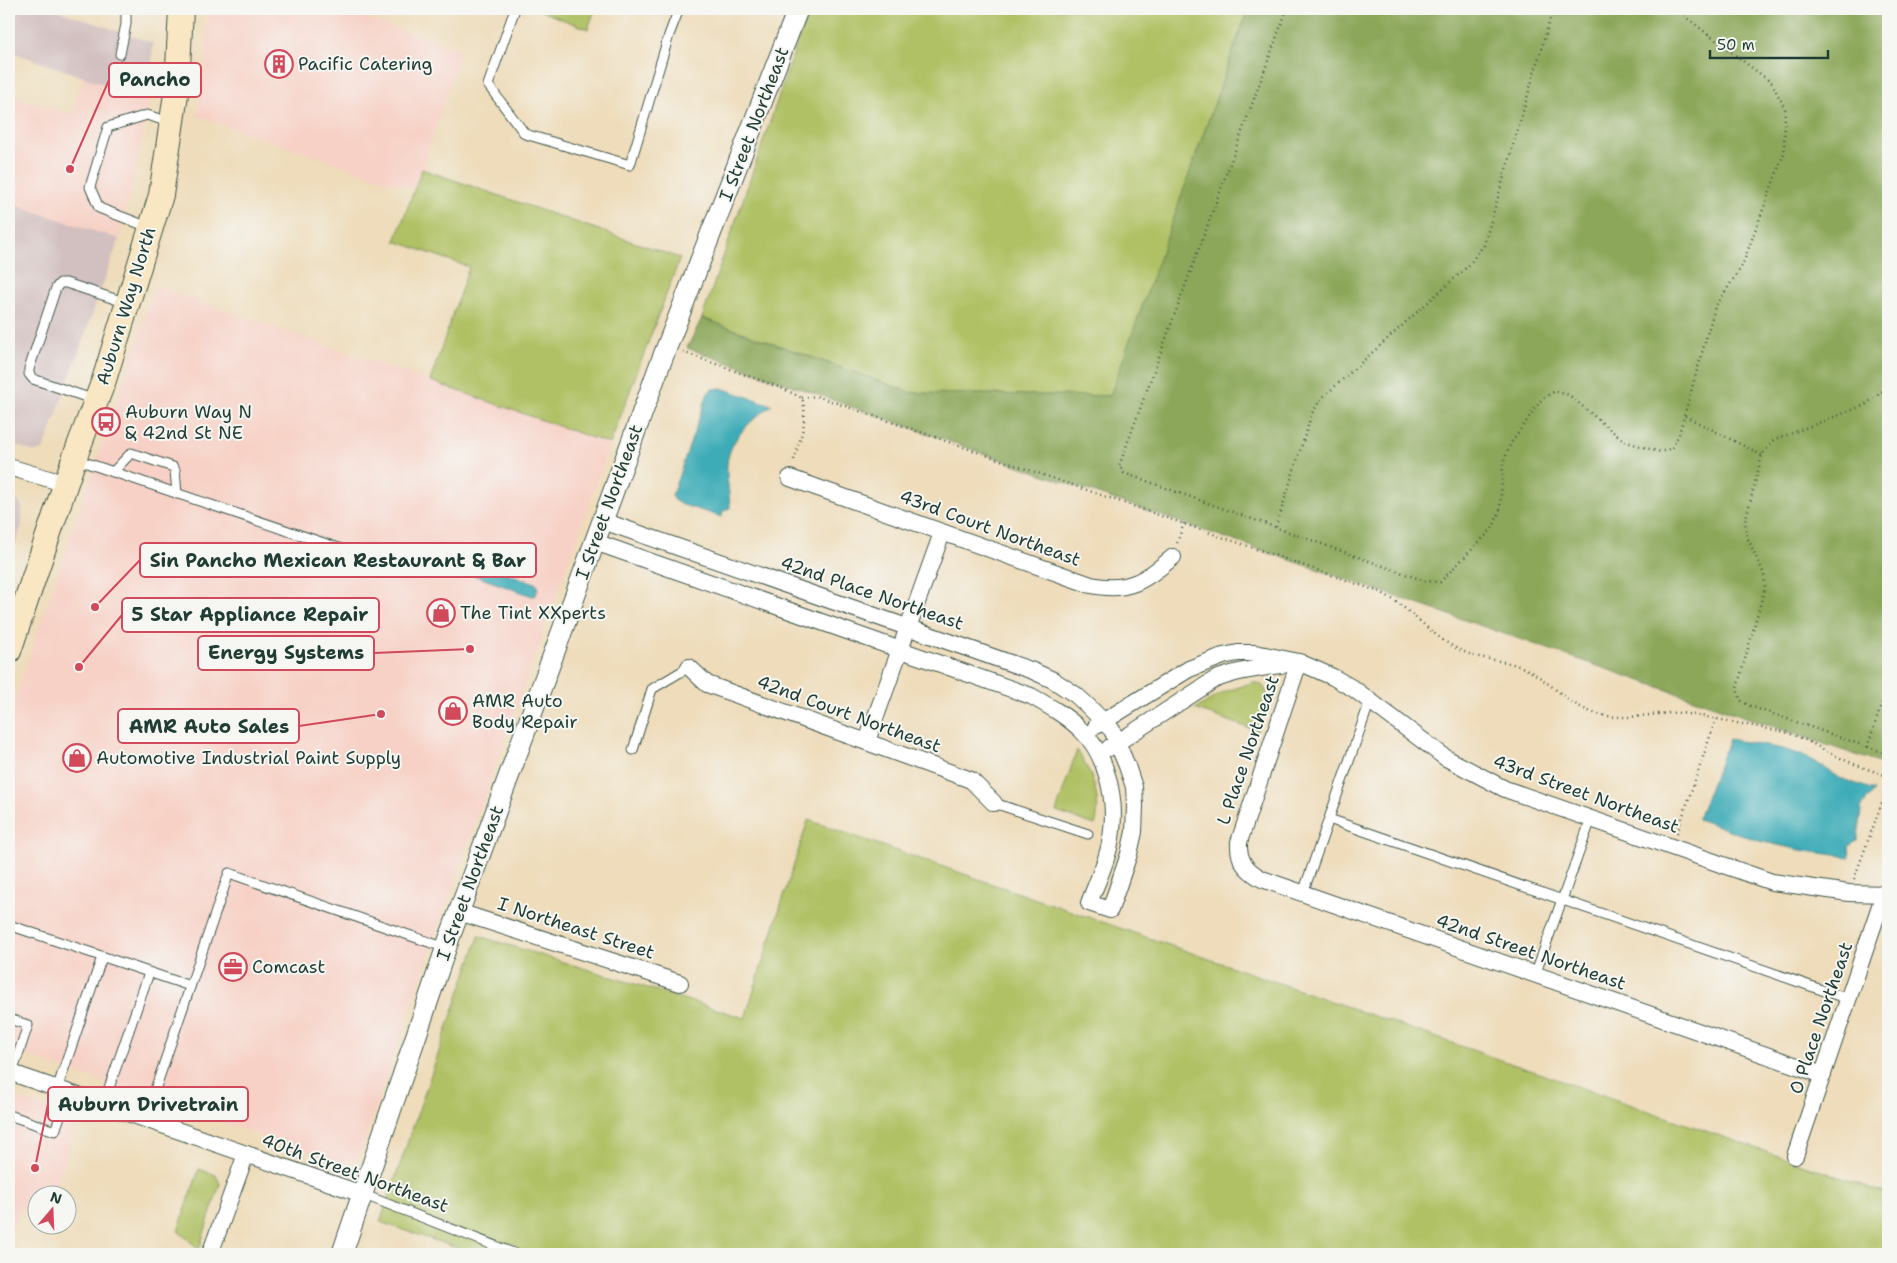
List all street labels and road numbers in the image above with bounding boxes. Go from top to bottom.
street label: I Street Northeast [714,43,795,205]
street label: Auburn Way North [91,224,161,388]
street label: I Street Northeast [570,421,648,583]
street label: 43rd Court Northeast [896,484,1084,572]
street label: 42nd Place Northeast [777,550,967,636]
street label: 42nd Court Northeast [754,670,944,758]
street label: L Place Northeast [1211,672,1285,828]
street label: 43rd Street Northeast [1490,749,1682,839]
street label: I Street Northeast [431,802,509,964]
street label: I Northeast Street [495,891,658,965]
street label: 42nd Street Northeast [1433,908,1629,996]
street label: O Place Northeast [1784,939,1858,1097]
street label: 40th Street Northeast [258,1128,452,1218]

